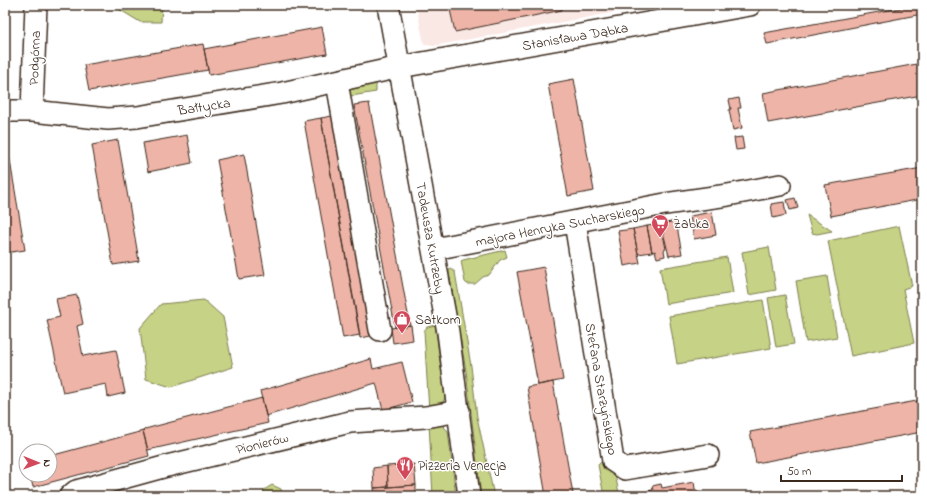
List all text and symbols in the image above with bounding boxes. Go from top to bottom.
street label: Stanisława Dąbka [521,18,630,57]
street label: Podgórna [24,30,48,86]
street label: Bałtycka [175,93,232,123]
street label: Tadeusza Kutrzeby [408,181,450,296]
street label: majora Henryka Sucharskiego [474,200,647,254]
supermarket icon: Żabka [650,213,670,238]
place label: Żabka [673,214,709,235]
shop icon: Satkom [392,309,412,334]
place label: Satkom [415,310,461,331]
street label: Stefana Starzyńskiego [578,322,622,457]
street label: Pionierów [234,428,291,461]
north arrow [18,443,58,483]
restaurant icon: Pizzeria Venecja [395,455,415,480]
place label: Pizzeria Venecja [418,456,506,477]
scale bar [781,457,902,483]
text: N [39,459,55,467]
text: 50 m [787,463,811,481]

